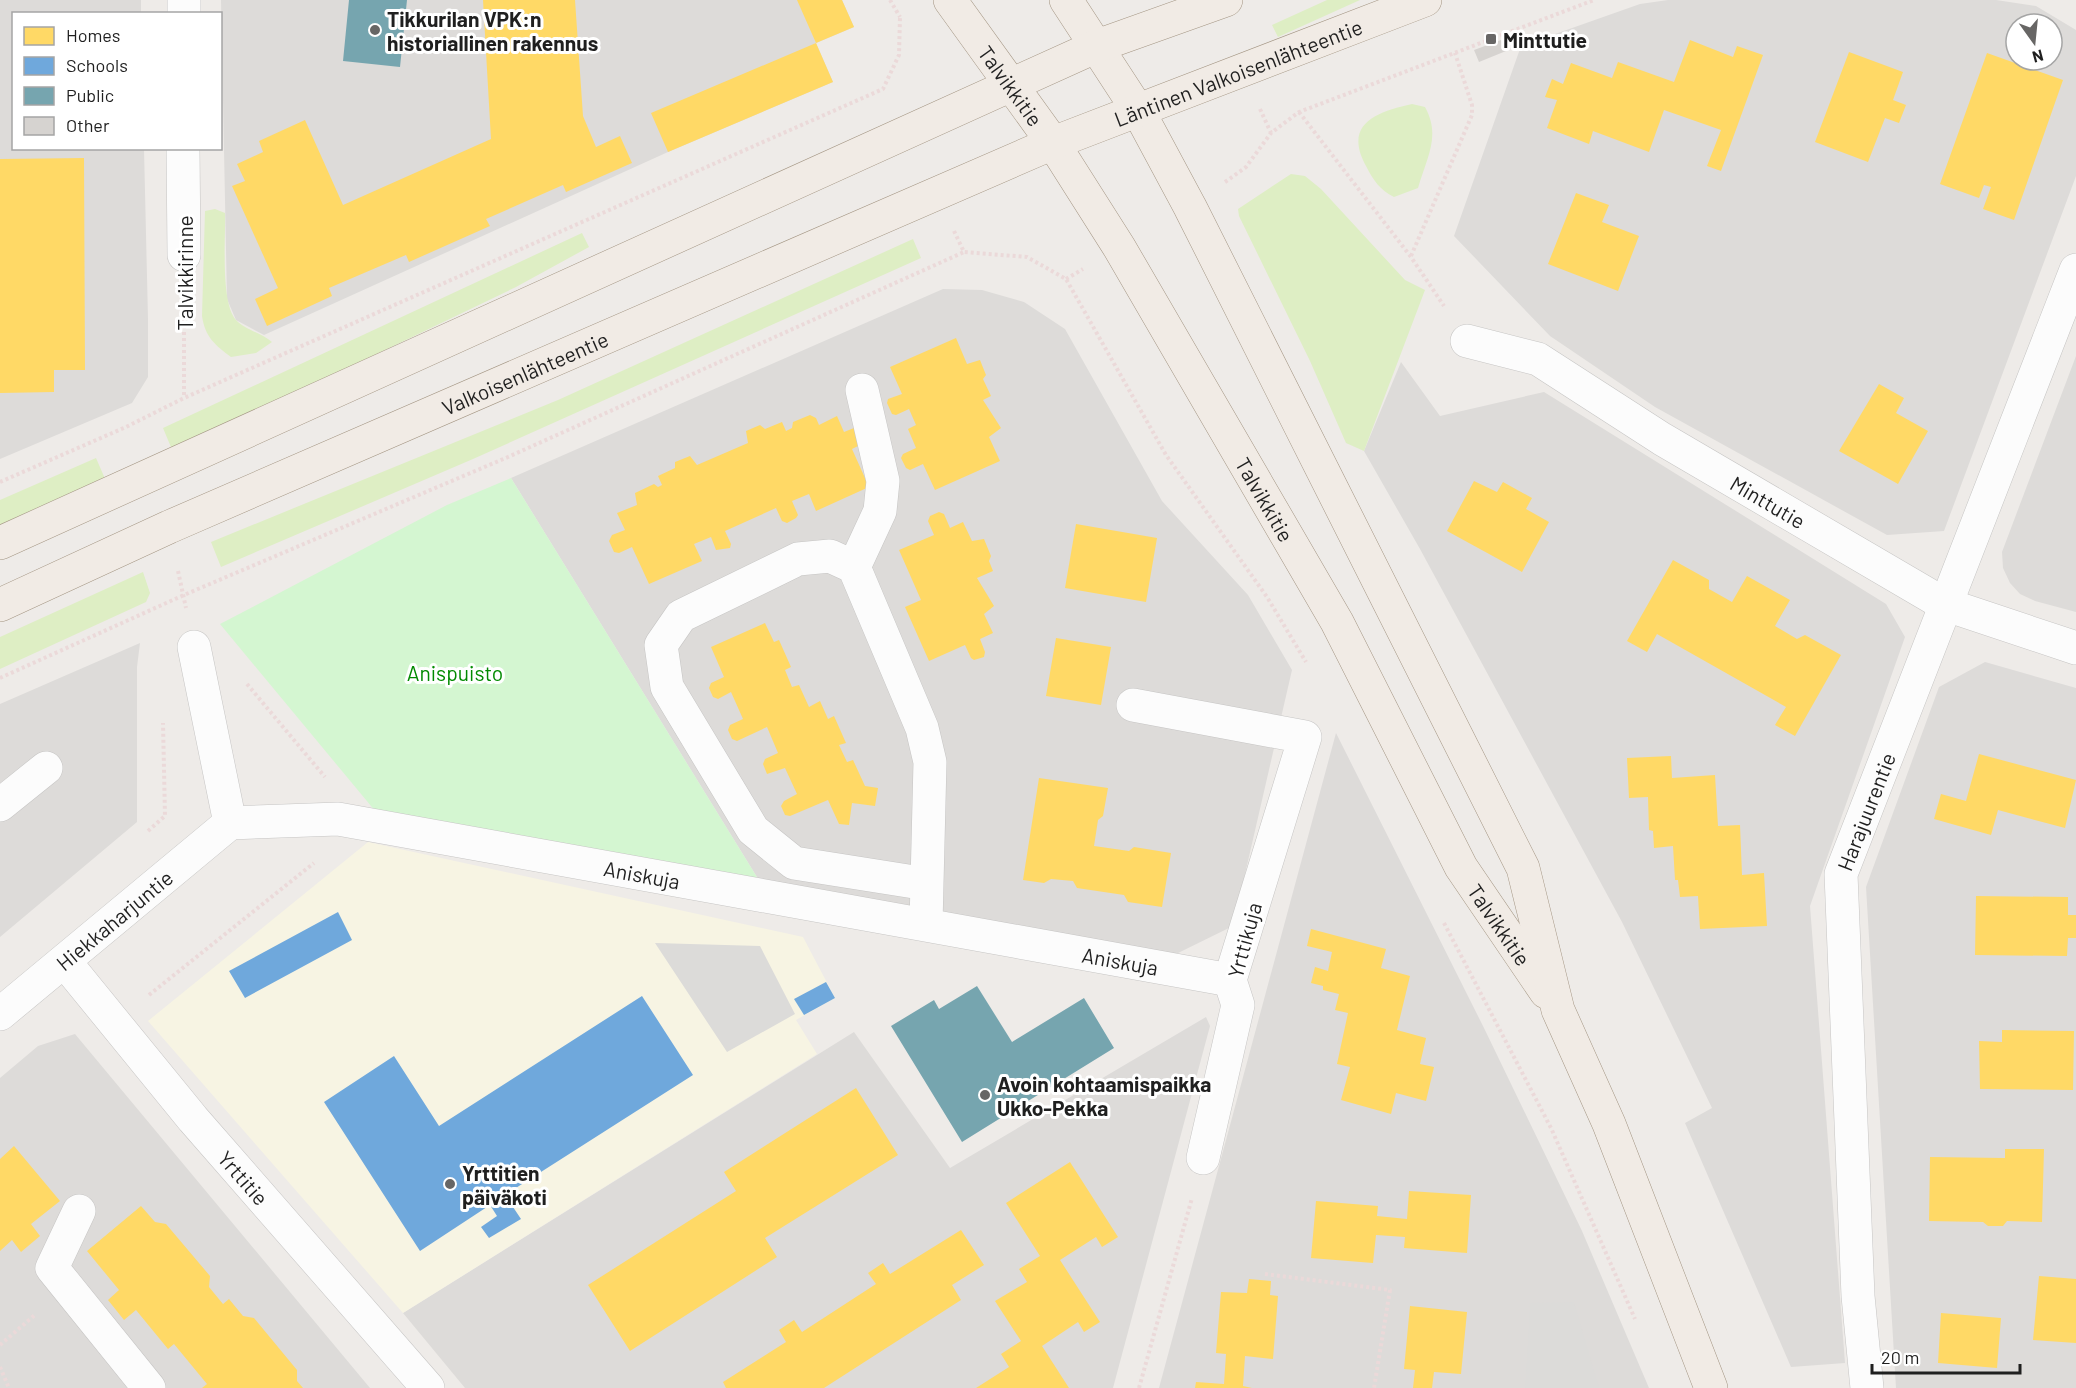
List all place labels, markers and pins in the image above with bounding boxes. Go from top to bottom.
place label: Tikkurilan VPK:n historiallinen rakennus [387,6,598,55]
marker: Tikkurilan VPK:n historiallinen rakennus [368,23,382,37]
place label: Minttutie [1503,27,1587,52]
marker: Minttutie [1484,32,1498,46]
place label: Avoin kohtaamispaikka Ukko-Pekka [997,1071,1211,1120]
marker: Avoin kohtaamispaikka Ukko-Pekka [978,1088,992,1102]
place label: Yrttitien päiväkoti [462,1160,547,1209]
marker: Yrttitien päiväkoti [443,1177,457,1191]

